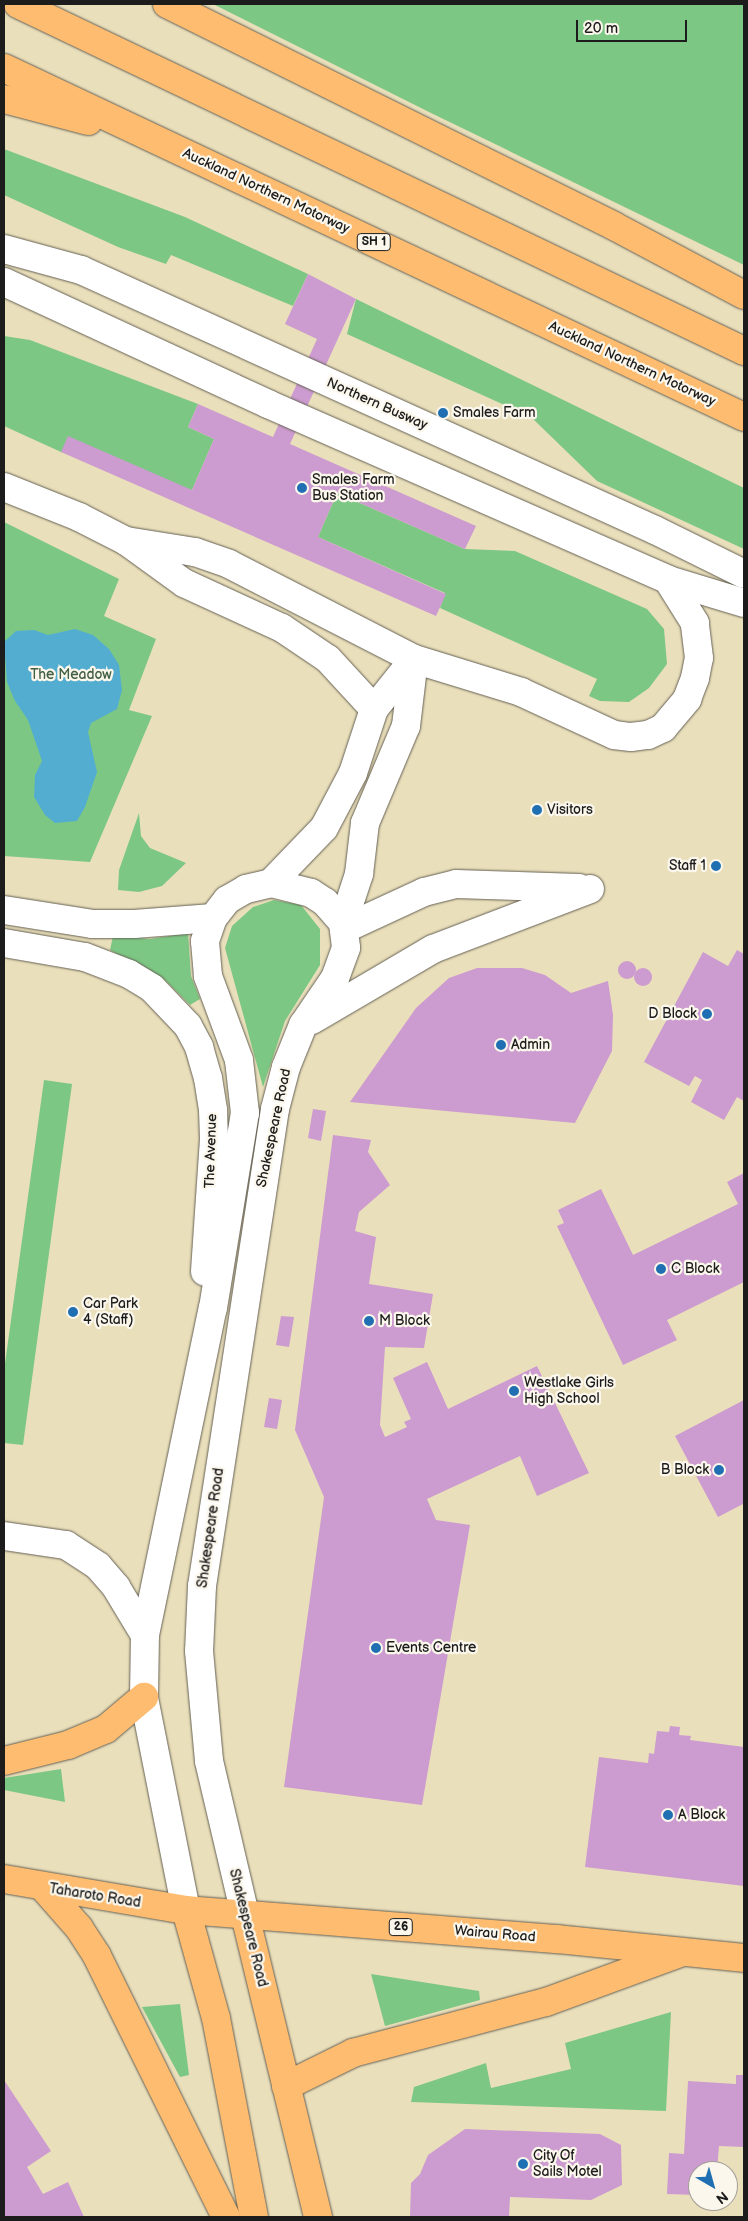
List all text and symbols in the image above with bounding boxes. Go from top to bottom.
scale bar [578,10,689,42]
text: 20 m [584,19,618,38]
street label: Auckland Northern Motorway [180,145,352,237]
road number: SH 1 [356,232,392,252]
street label: Auckland Northern Motorway [546,318,718,410]
street label: Northern Busway [324,374,430,434]
place label: Smales Farm [453,405,535,421]
marker: Smales Farm [437,407,449,419]
place label: Smales Farm Bus Station [312,472,394,504]
marker: Smales Farm Bus Station [296,482,308,494]
park label: The Meadow [30,667,112,683]
place label: Visitors [547,802,593,818]
marker: Visitors [531,804,543,816]
place label: Staff 1 [669,858,706,874]
marker: Staff 1 [710,860,722,872]
place label: D Block [648,1006,697,1022]
marker: D Block [701,1008,713,1020]
place label: Admin [511,1037,550,1053]
marker: Admin [495,1039,507,1051]
street label: Shakespeare Road [253,1067,295,1189]
street label: The Avenue [201,1113,221,1189]
place label: C Block [671,1261,720,1277]
marker: C Block [655,1263,667,1275]
place label: Car Park 4 (Staff) [83,1296,138,1328]
marker: Car Park 4 (Staff) [67,1306,79,1318]
place label: M Block [379,1313,430,1329]
marker: M Block [363,1315,375,1327]
place label: Westlake Girls High School [524,1375,614,1408]
marker: Westlake Girls High School [508,1385,520,1397]
place label: B Block [661,1462,709,1478]
marker: B Block [713,1464,725,1476]
street label: Shakespeare Road [194,1467,228,1589]
place label: Events Centre [386,1640,476,1656]
marker: Events Centre [370,1642,382,1654]
place label: A Block [678,1807,725,1823]
marker: A Block [662,1809,674,1821]
street label: Shakespeare Road [225,1867,271,1989]
street label: Taharoto Road [48,1880,142,1912]
road number: 26 [388,1918,414,1936]
street label: Wairau Road [454,1922,536,1946]
place label: City Of Sails Motel [533,2148,602,2180]
marker: City Of Sails Motel [517,2158,529,2170]
north arrow [688,2161,738,2211]
text: N [713,2187,731,2207]

